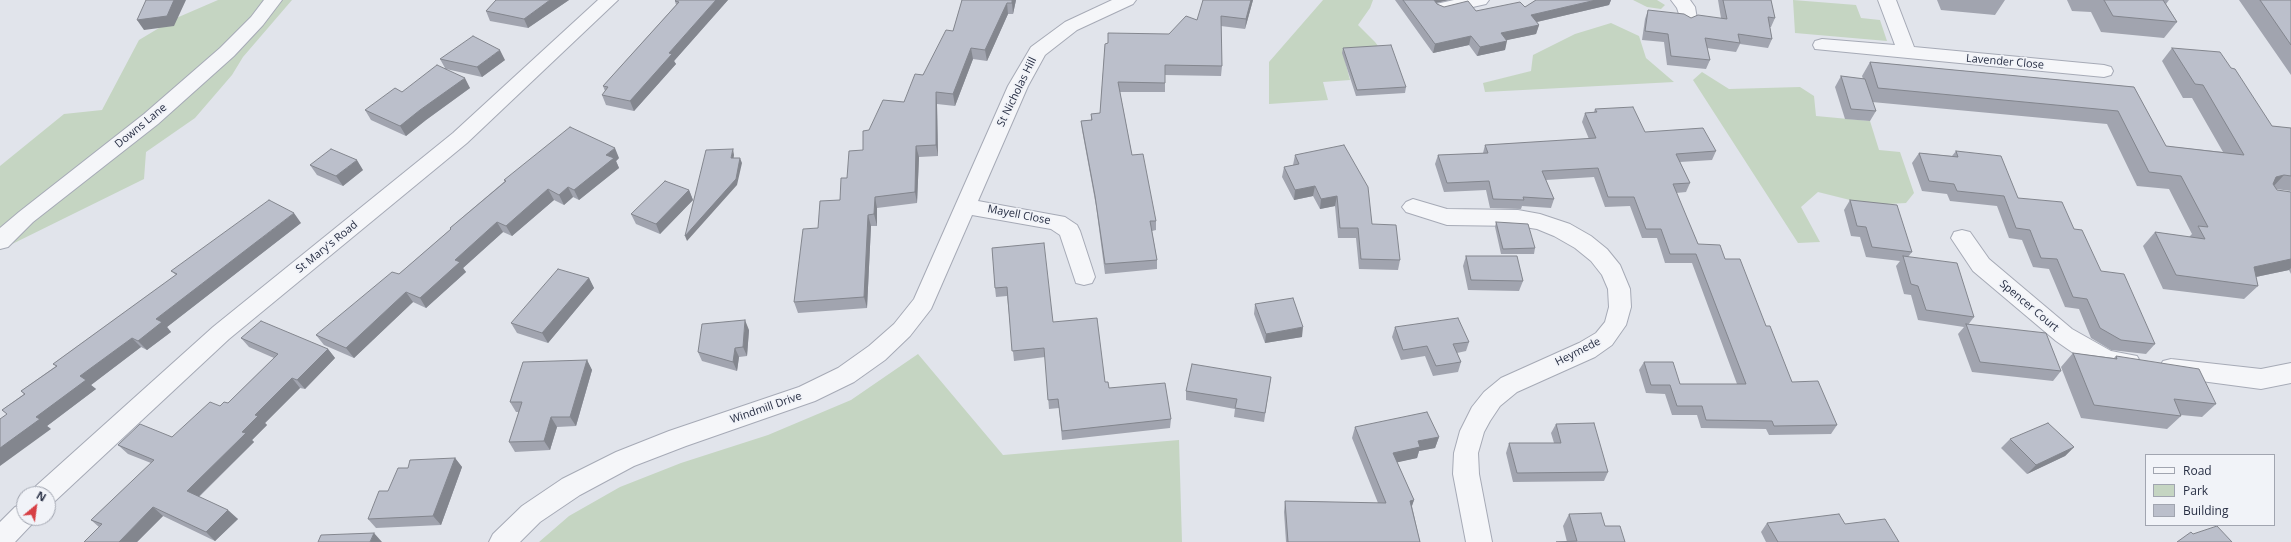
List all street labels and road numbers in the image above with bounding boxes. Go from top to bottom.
street label: Lavender Close [1965,52,2045,72]
street label: St Nicholas Hill [994,55,1040,129]
street label: Downs Lane [112,101,170,151]
street label: Mayell Close [986,202,1052,228]
street label: St Mary's Road [293,218,361,276]
street label: Spencer Court [1997,277,2061,335]
street label: Heymede [1553,335,1603,369]
street label: Windmill Drive [729,390,803,426]

